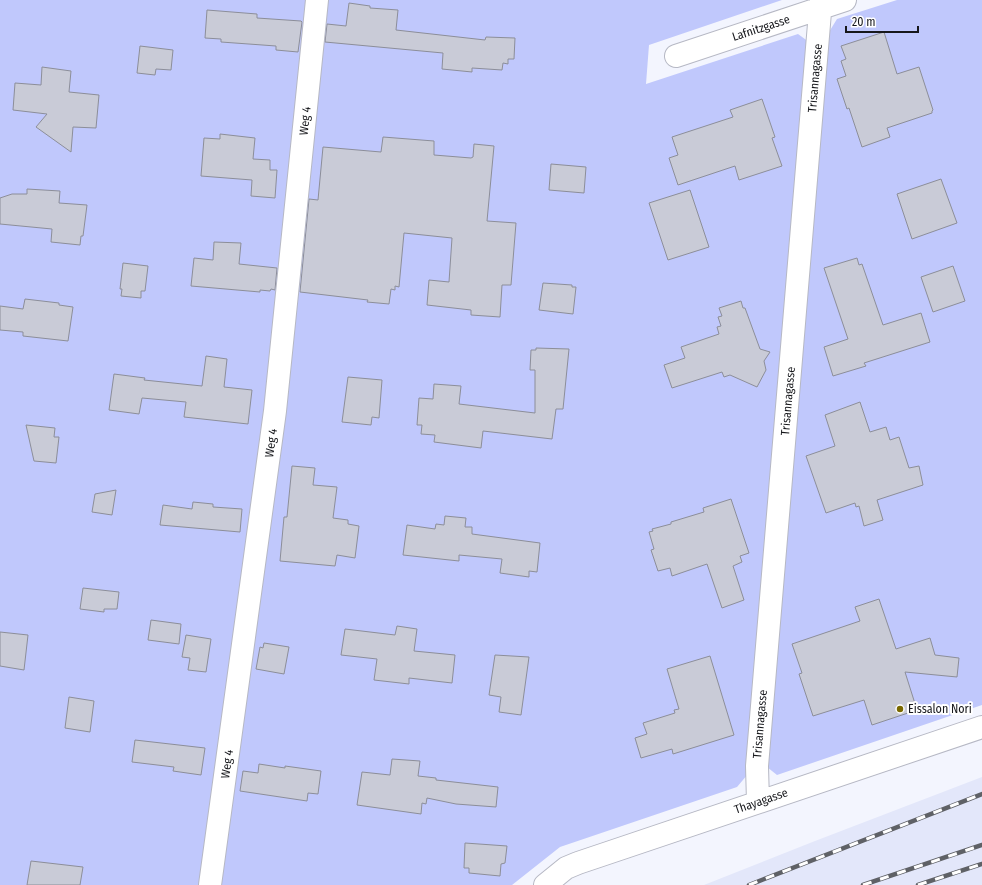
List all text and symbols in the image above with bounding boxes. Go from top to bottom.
scale bar [846,8,918,34]
street label: Lafnitzgasse [730,12,792,44]
text: 20 m [852,15,876,29]
street label: Trisannagasse [805,43,825,113]
street label: Weg 4 [297,106,314,136]
street label: Trisannagasse [778,366,798,436]
street label: Weg 4 [262,427,280,458]
street label: Trisannagasse [750,689,770,759]
place label: Eissalon Nori [908,702,972,716]
marker: Eissalon Nori [895,704,905,714]
street label: Weg 4 [218,748,236,779]
street label: Thayagasse [732,785,790,817]

